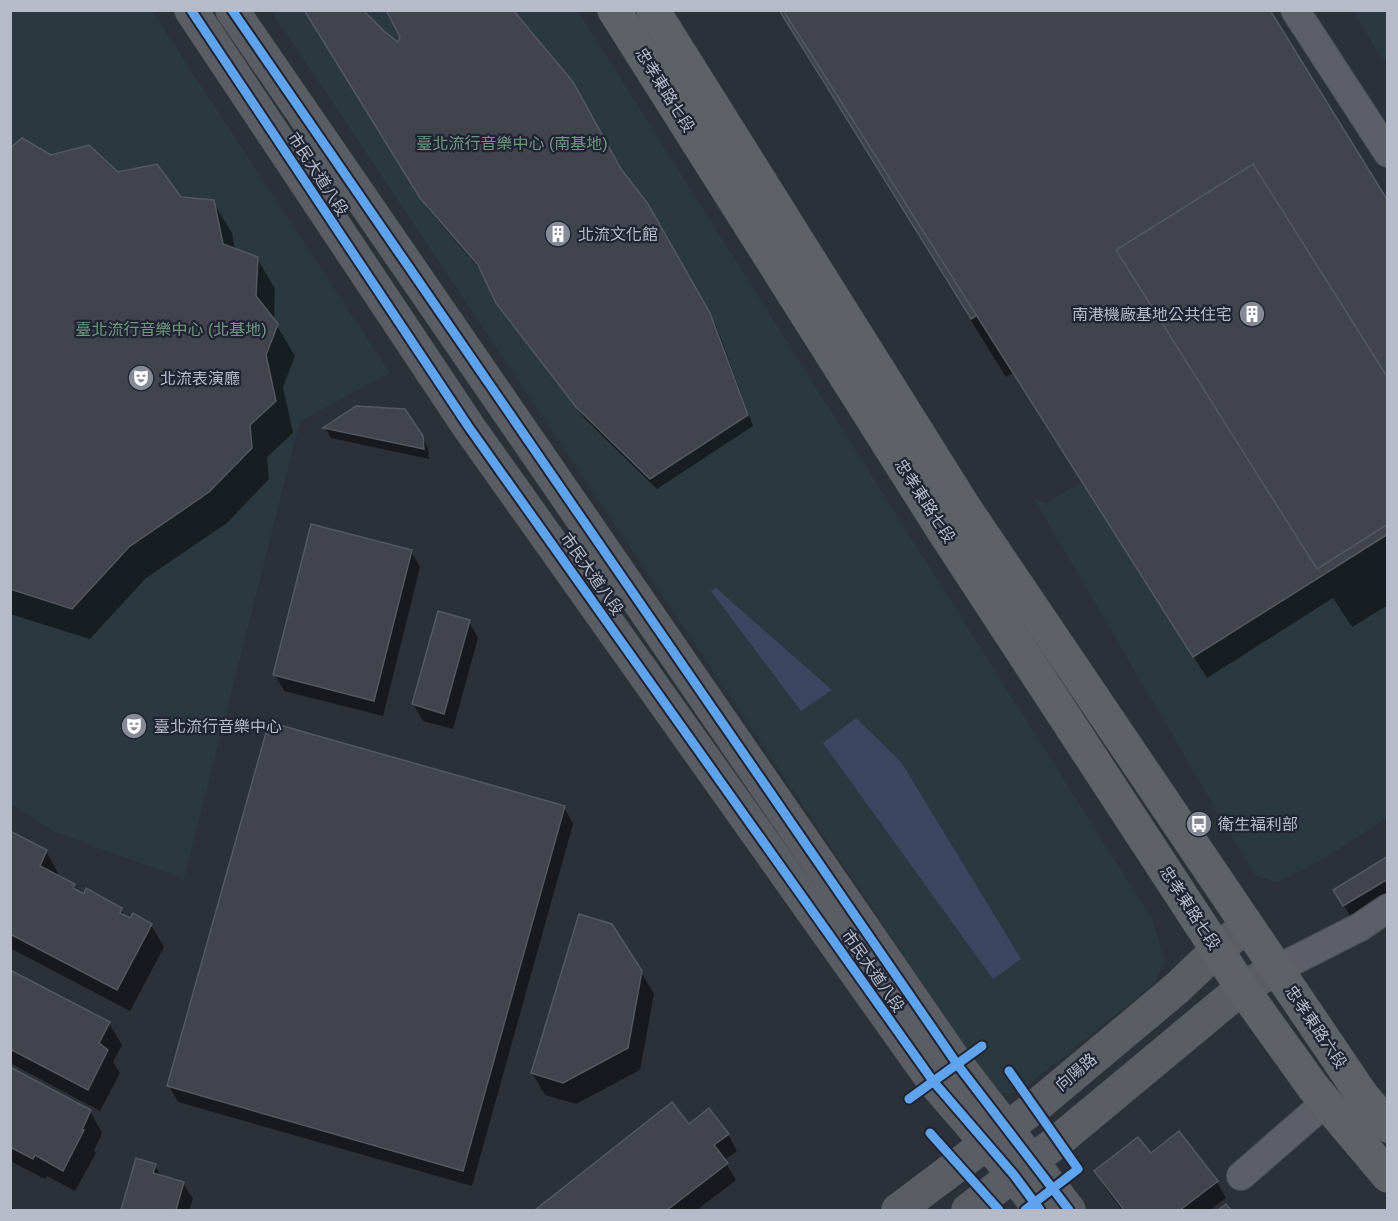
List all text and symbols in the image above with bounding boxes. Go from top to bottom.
street label: 忠孝東路七段 [632,45,698,135]
street label: 市民大道八段 [285,129,351,219]
park label: 臺北流行音樂中心 (南基地) [416,135,608,152]
building icon: 北流文化館 [543,219,573,249]
place label: 北流文化館 [578,226,658,243]
building icon: 南港機廠基地公共住宅 [1237,299,1267,329]
place label: 南港機廠基地公共住宅 [1072,306,1232,323]
park label: 臺北流行音樂中心 (北基地) [75,321,267,338]
theatre icon: 北流表演廳 [126,363,156,393]
place label: 北流表演廳 [160,370,240,387]
street label: 忠孝東路七段 [892,456,958,546]
street label: 市民大道八段 [558,530,626,618]
theatre icon: 臺北流行音樂中心 [119,711,149,741]
place label: 臺北流行音樂中心 [154,718,282,735]
bus stop icon: 衛生福利部 [1184,809,1214,839]
place label: 衛生福利部 [1218,816,1298,833]
street label: 忠孝東路七段 [1157,863,1223,953]
street label: 市民大道八段 [839,927,907,1015]
street label: 忠孝東路六段 [1282,982,1350,1072]
street label: 向陽路 [1052,1050,1100,1094]

